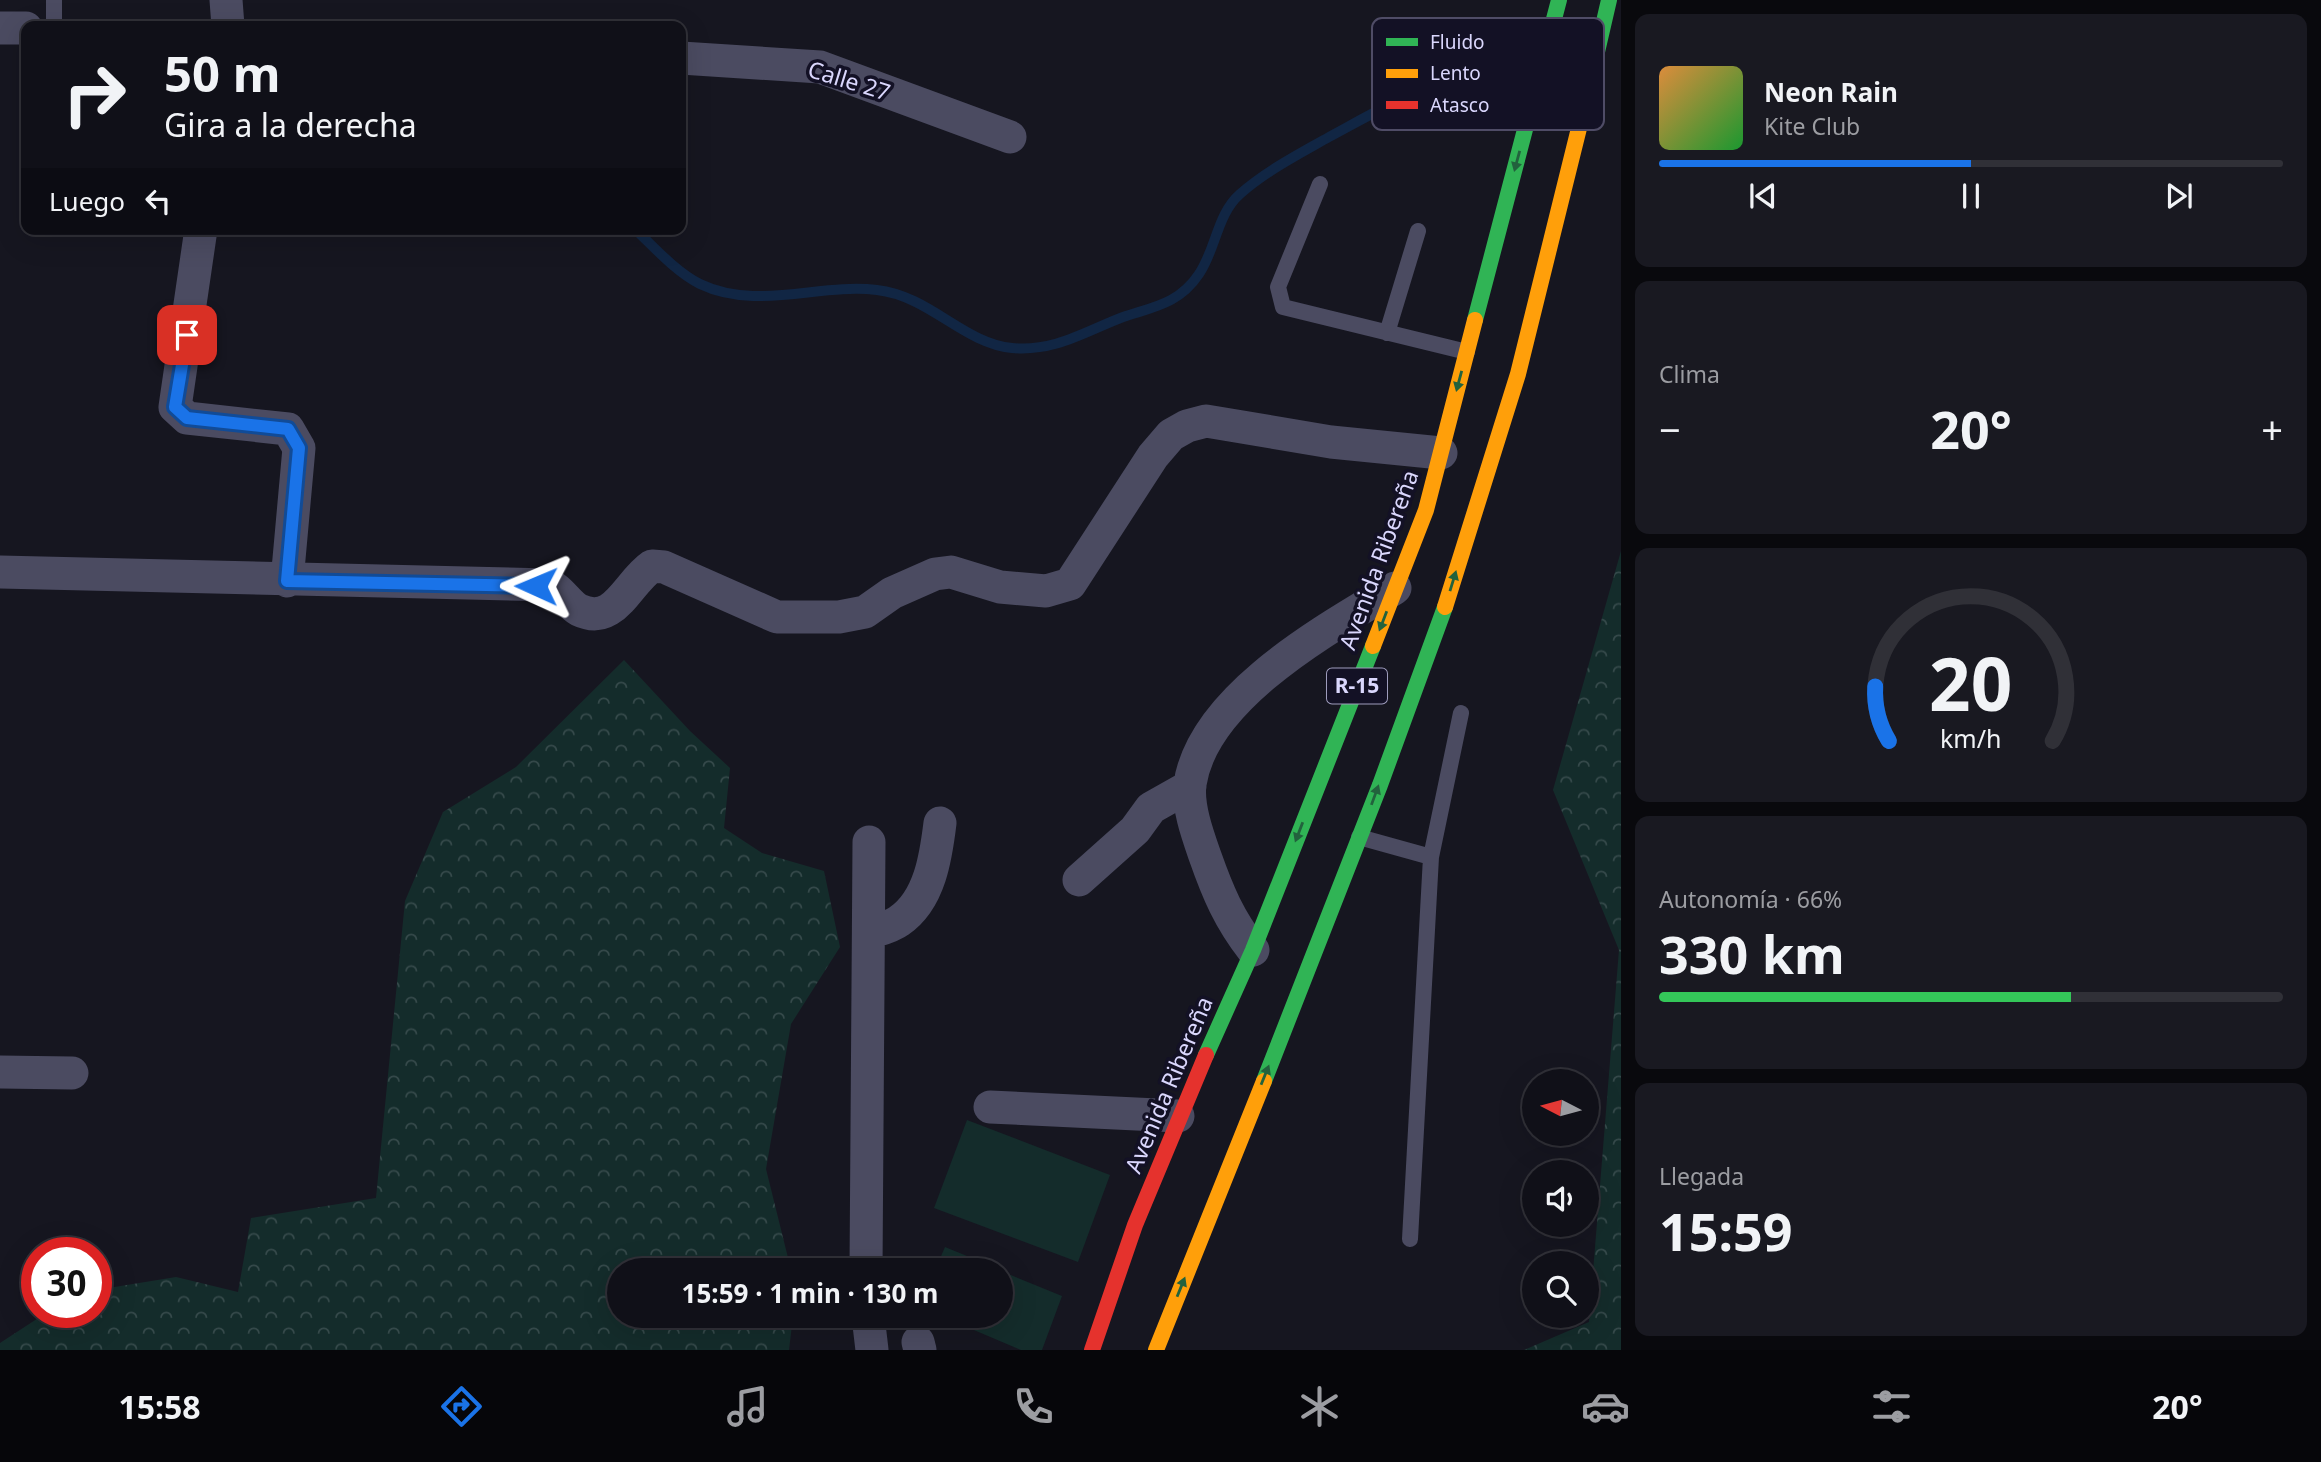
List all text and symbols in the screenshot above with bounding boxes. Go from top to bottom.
legend [1372,18,1604,130]
text: Fluido [1430,29,1485,55]
text: 50 m [164,40,281,106]
icon: right [49,49,140,140]
street label: Calle 27 [804,52,894,108]
text: Lento [1430,60,1481,86]
text: Neon Rain [1764,74,1898,110]
text: Atasco [1430,92,1489,118]
text: Gira a la derecha [164,103,417,146]
text: Kite Club [1764,110,1860,142]
one-way arrow [1511,150,1522,172]
icon: previous [1744,177,1782,215]
icon: pause [1952,177,1990,215]
icon: next [2160,177,2198,215]
icon: left [139,182,177,220]
text: Luego [49,183,125,219]
pin [157,305,217,365]
icon: arrive [168,316,206,354]
text: Clima [1659,358,1720,390]
one-way arrow [1454,371,1464,392]
text: 20° [1930,393,2012,464]
text: − [1659,403,1681,455]
text: + [2261,403,2283,455]
street label: Avenida Ribereña [1331,465,1425,654]
position arrow [499,549,573,623]
one-way arrow [1449,571,1459,592]
one-way arrow [1377,610,1388,631]
text: 20 [1929,633,2013,732]
road number: R-15 [1327,668,1387,704]
text: km/h [1940,721,2002,755]
one-way arrow [1370,784,1381,805]
one-way arrow [1294,822,1305,843]
text: Autonomía · 66% [1659,883,1842,915]
text: 330 km [1659,918,1845,989]
street label: Avenida Ribereña [1116,991,1220,1178]
one-way arrow [1259,1065,1270,1086]
north arrow [1522,1069,1600,1146]
map controls [1522,1069,1599,1328]
button: sound [1522,1160,1599,1237]
text: Llegada [1659,1160,1744,1192]
text: 15:59 [1659,1195,1793,1266]
speed limit sign: 30 [21,1237,112,1328]
button: search [1522,1251,1599,1328]
text: 15:59 · 1 min · 130 m [682,1275,938,1311]
one-way arrow [1176,1276,1187,1297]
icon: directions [437,1382,486,1431]
icon: music [723,1382,772,1431]
icon: phone [1009,1382,1058,1431]
icon: climate [1295,1382,1344,1431]
icon: car [1581,1382,1630,1431]
icon: filters [1867,1382,1916,1431]
text: 15:58 [118,1385,201,1428]
text: 20° [2152,1385,2203,1428]

